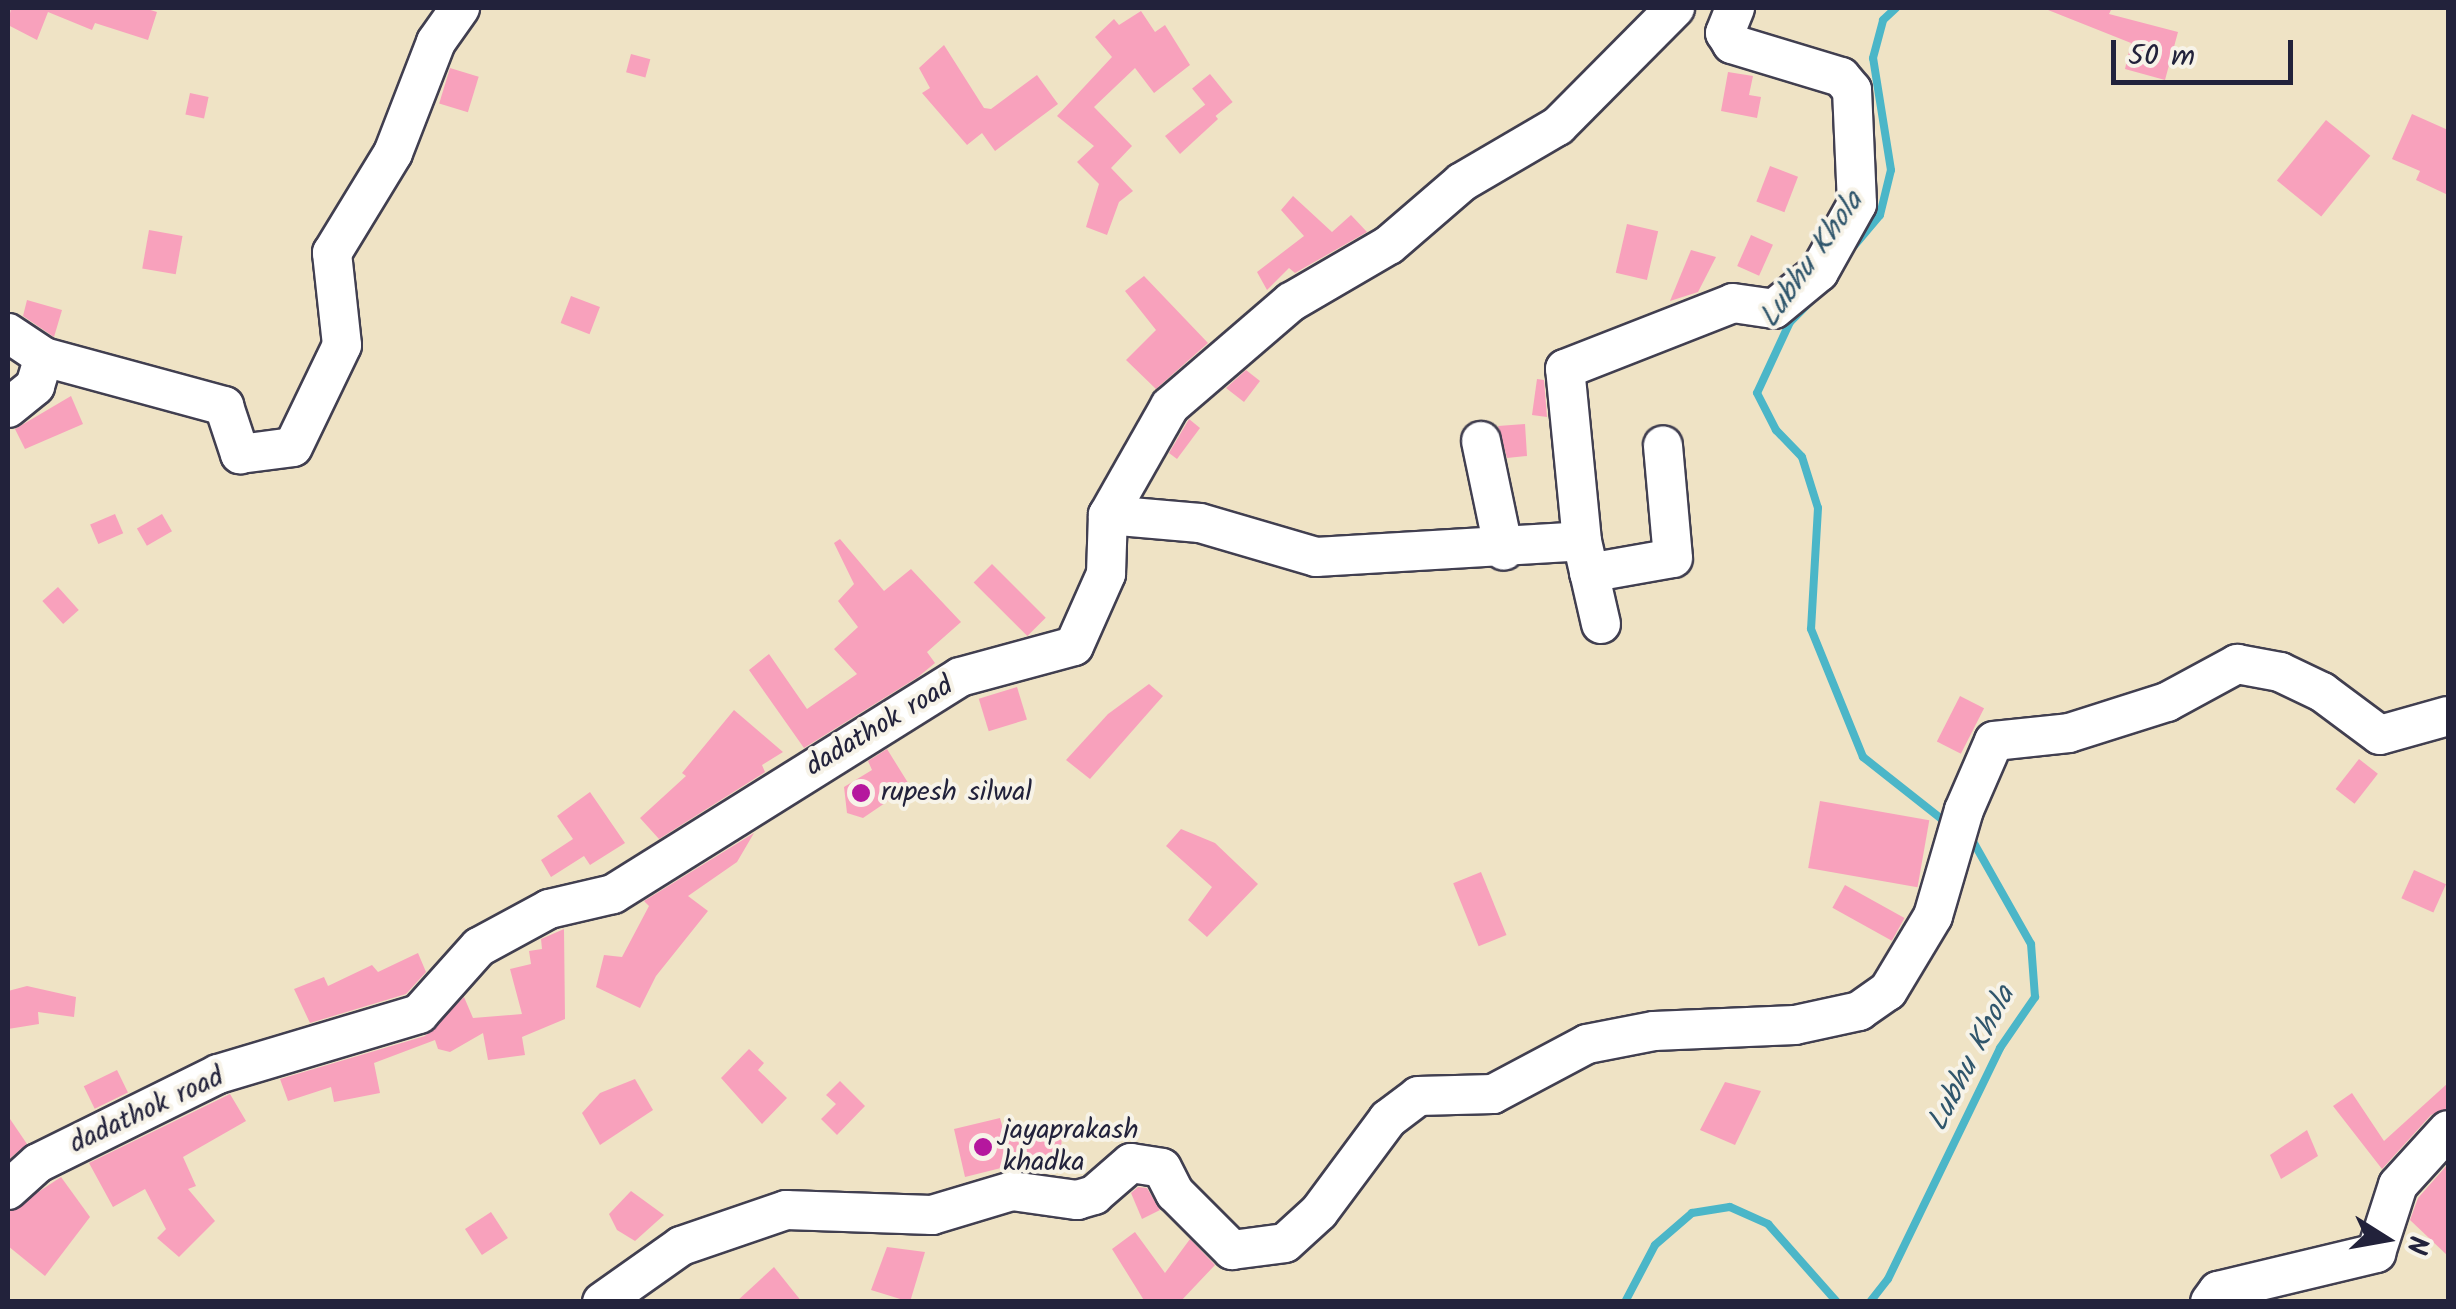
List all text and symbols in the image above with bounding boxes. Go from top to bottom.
scale bar [2116,20,2298,82]
text: 50 m [2128,33,2195,81]
water label: Lubhu Khola [1752,185,1872,335]
street label: dadathok road [800,670,960,784]
place label: rupesh silwal [881,776,1032,810]
marker: rupesh silwal [850,782,872,804]
water label: Lubhu Khola [1920,980,2024,1138]
street label: dadathok road [65,1061,229,1161]
place label: jayaprakash khadka [1003,1114,1138,1180]
marker: jayaprakash khadka [972,1136,994,1158]
north arrow [2336,1189,2436,1289]
text: N [2392,1232,2440,1258]

